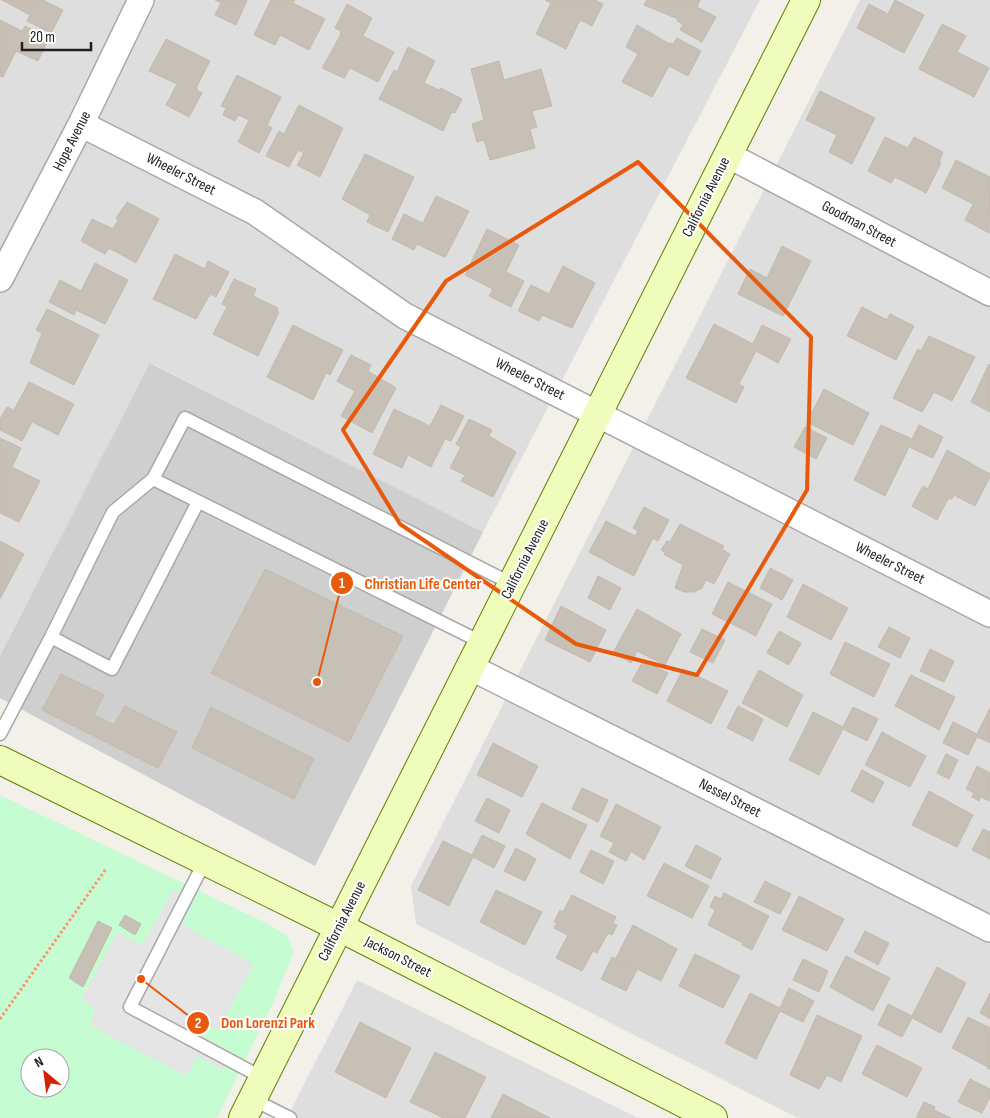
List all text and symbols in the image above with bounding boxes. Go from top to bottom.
scale bar [22,20,91,52]
text: 20 m [30,28,55,47]
street label: Hope Avenue [49,108,95,174]
street label: Wheeler Street [143,148,219,200]
street label: California Avenue [678,154,734,240]
street label: Goodman Street [818,196,900,252]
street label: Wheeler Street [492,353,568,405]
street label: California Avenue [497,516,553,602]
street label: Wheeler Street [852,537,928,589]
callout: Christian Life Center [329,567,491,598]
text: 1 [339,574,345,593]
text: Christian Life Center [364,575,482,594]
street label: Nessel Street [696,774,765,822]
street label: California Avenue [314,878,370,964]
street label: Jackson Street [361,932,435,982]
callout: Don Lorenzi Park [186,1007,325,1038]
text: 2 [195,1014,201,1033]
text: Don Lorenzi Park [221,1014,315,1033]
north arrow [20,1048,70,1098]
text: N [32,1053,46,1071]

